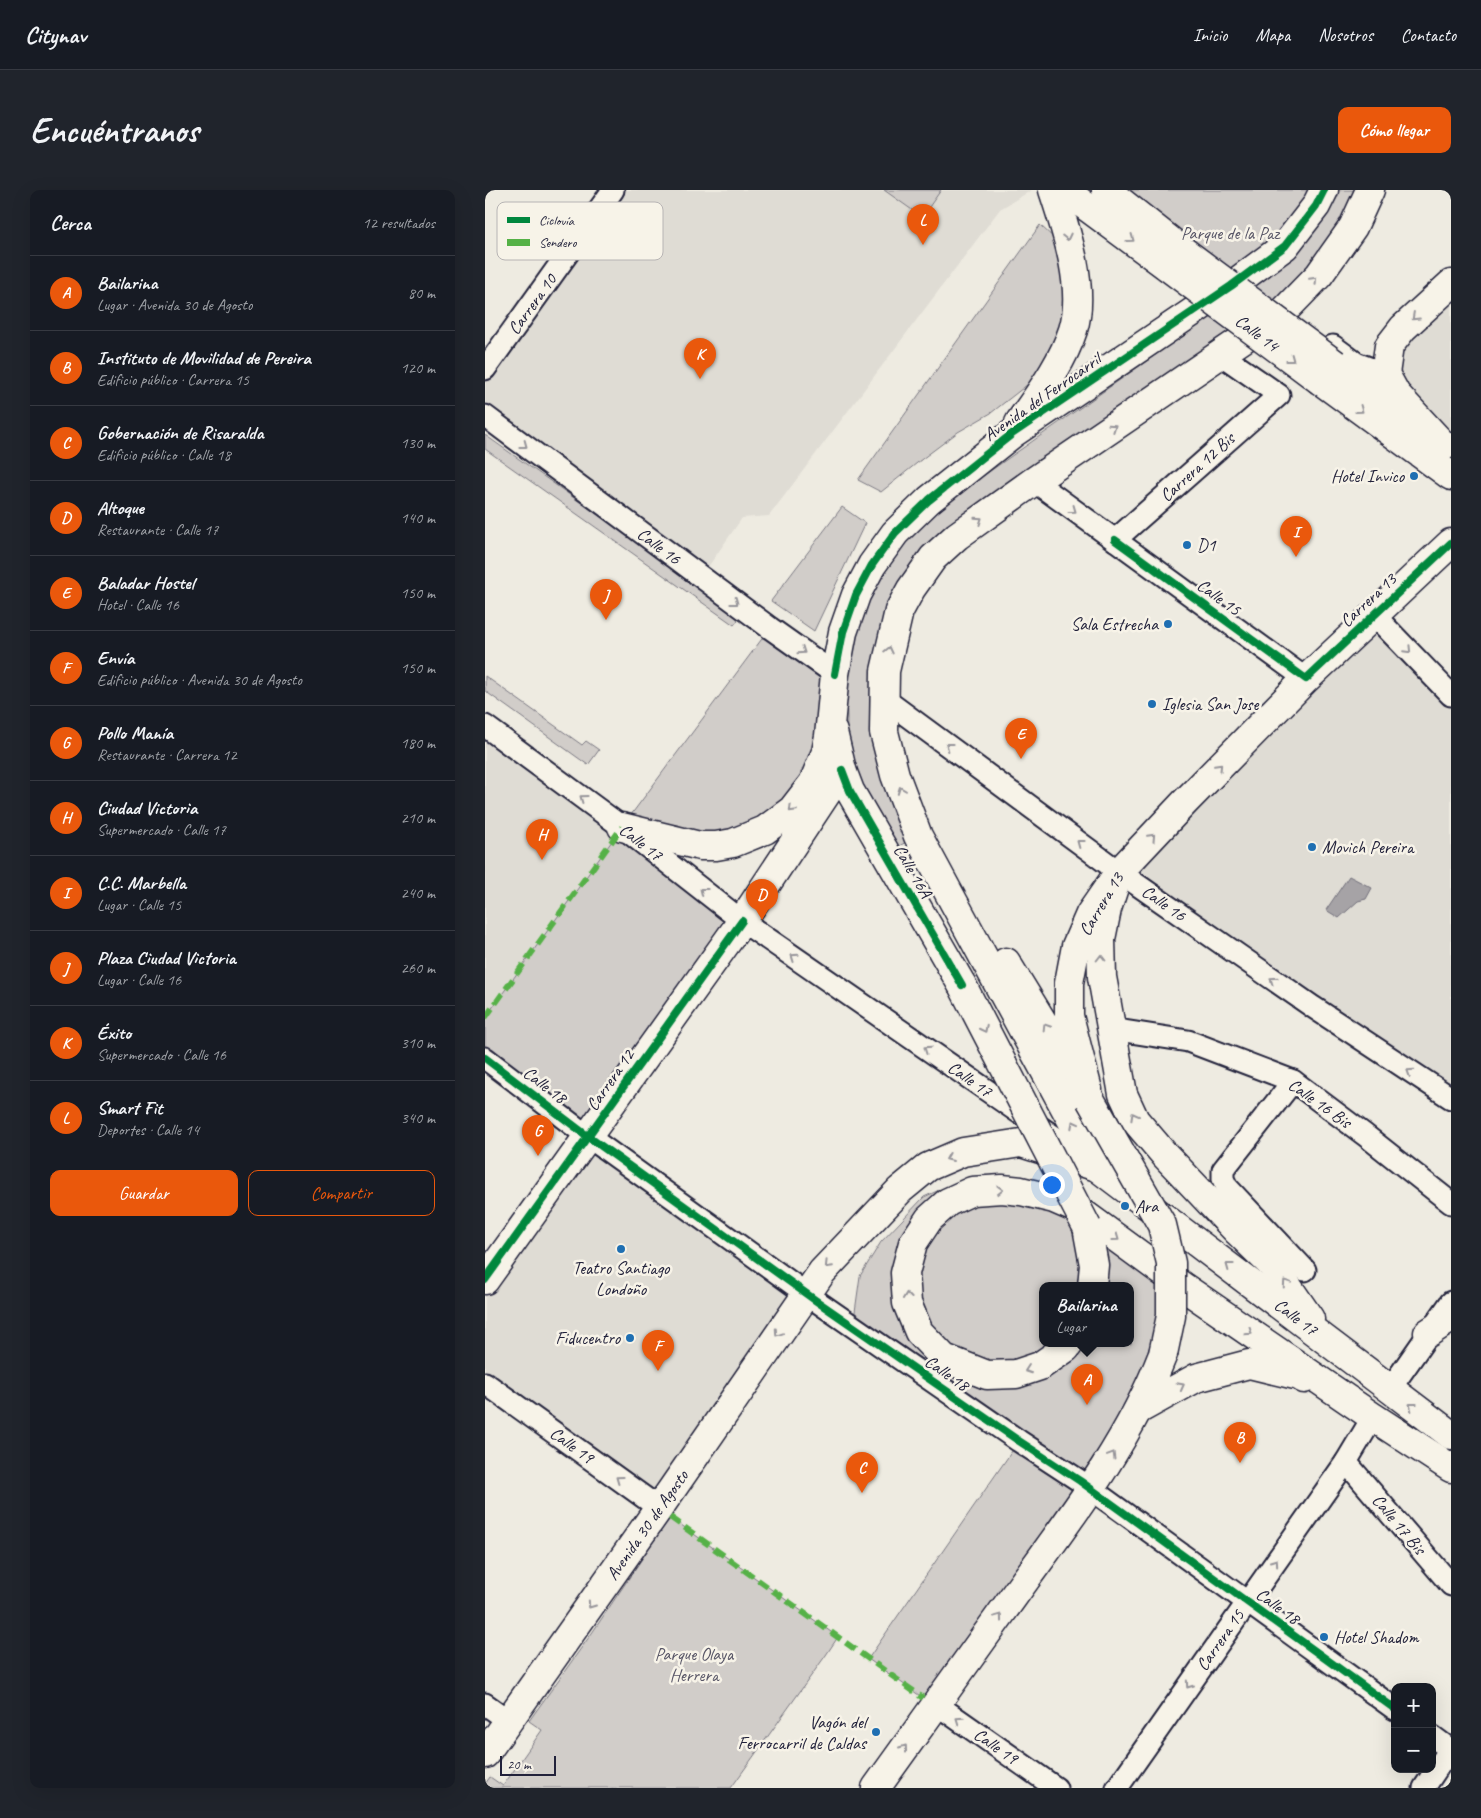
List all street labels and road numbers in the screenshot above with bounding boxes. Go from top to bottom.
street label: Carrera 10 [503,268,562,339]
street label: Calle 14 [1231,310,1285,358]
street label: Avenida del Ferrocarril [979,347,1107,446]
street label: Carrera 12 Bis [1155,426,1240,506]
street label: Calle 16 [633,523,686,570]
street label: Carrera 13 [1335,567,1402,632]
street label: Calle 15 [1193,574,1246,621]
street label: Calle 17 [615,818,668,866]
street label: Calle 16A [889,840,937,902]
street label: Carrera 13 [1074,867,1129,939]
street label: Calle 16 [1138,880,1191,927]
street label: Carrera 12 [581,1044,640,1115]
street label: Calle 17 [944,1056,997,1103]
street label: Calle 18 [519,1062,573,1110]
street label: Calle 16 Bis [1284,1073,1357,1134]
street label: Calle 17 [1270,1294,1323,1341]
street label: Calle 18 [921,1350,975,1397]
street label: Calle 19 [546,1422,600,1469]
street label: Avenida 30 de Agosto [601,1464,694,1584]
street label: Calle 17 Bis [1367,1489,1432,1560]
street label: Calle 18 [1252,1583,1306,1630]
street label: Carrera 15 [1191,1604,1249,1675]
street label: Calle 19 [970,1723,1024,1770]

